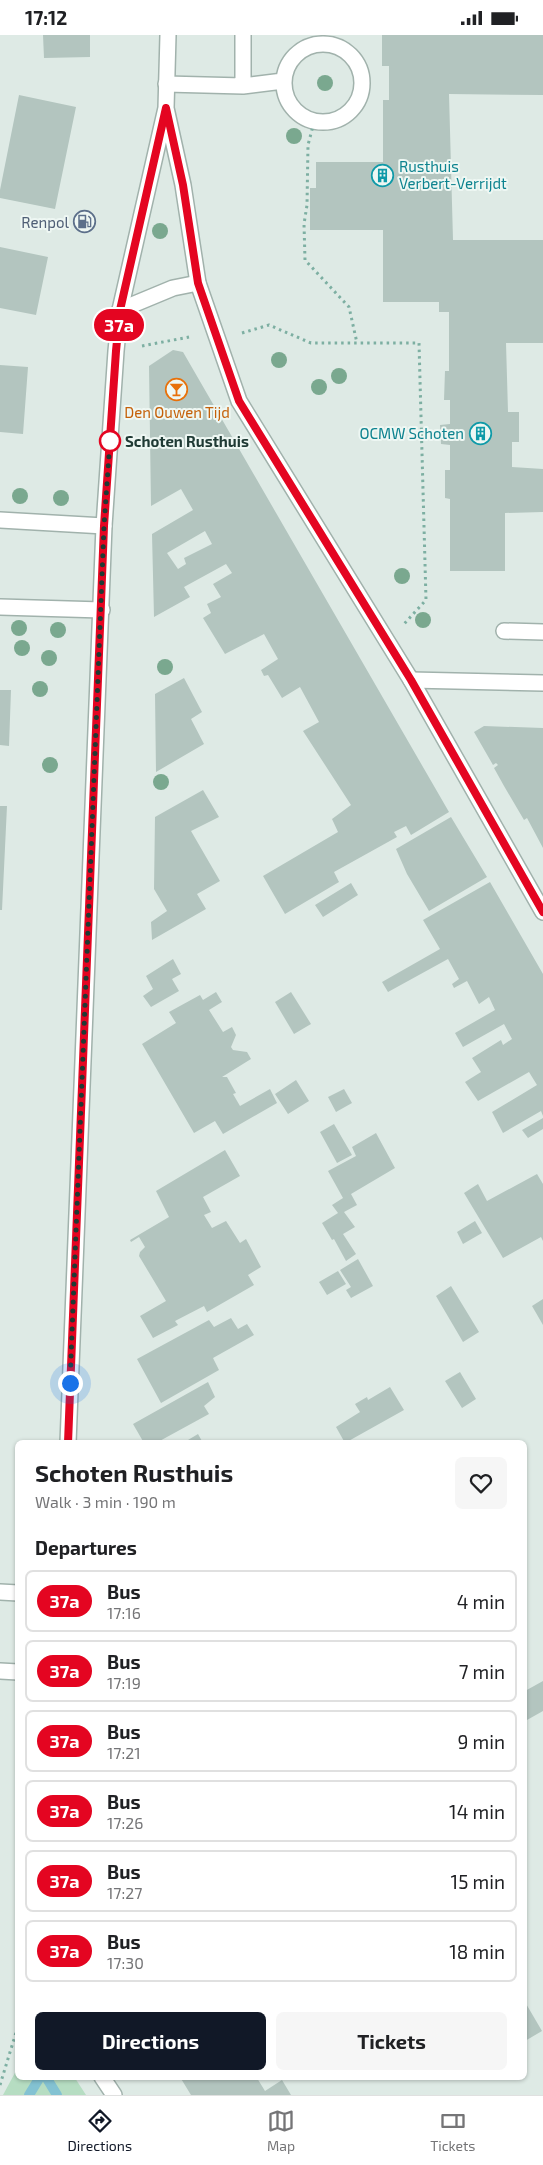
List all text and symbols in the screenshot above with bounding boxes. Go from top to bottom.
text: 17:12 [25,6,67,29]
place label: Rusthuis Verbert-Verrijdt [399,157,507,193]
building icon: Rusthuis Verbert-Verrijdt [371,163,395,187]
fuel station icon: Renpol [73,210,97,234]
place label: Renpol [21,213,70,231]
line badge: 37a [90,309,148,341]
text: 37a [104,314,134,336]
bar icon: Den Ouwen Tijd [165,377,189,401]
place label: Den Ouwen Tijd [124,403,230,422]
building icon: OCMW Schoten [468,421,492,445]
place label: OCMW Schoten [359,424,464,442]
marker: Schoten Rusthuis [99,430,121,452]
place label: Schoten Rusthuis [125,432,249,450]
your location [58,1371,83,1396]
button: heart [455,1457,507,1509]
text: Schoten Rusthuis [35,1458,233,1487]
text: Walk · 3 min · 190 m [35,1492,176,1511]
text: Departures [35,1536,137,1559]
text: Bus [107,1580,141,1603]
text: 37a [50,1590,79,1612]
text: 4 min [457,1590,505,1613]
text: 17:16 [107,1603,141,1622]
text: Bus [107,1650,141,1673]
text: 37a [50,1660,79,1682]
text: 7 min [459,1660,505,1683]
text: 17:19 [107,1673,141,1692]
text: Bus [107,1720,141,1743]
text: 37a [50,1730,79,1752]
text: 9 min [457,1730,505,1753]
text: 17:21 [107,1743,141,1762]
text: Bus [107,1790,141,1813]
text: 37a [50,1800,79,1822]
text: 14 min [449,1800,505,1823]
text: 17:26 [107,1813,143,1832]
text: Bus [107,1860,141,1883]
text: 37a [50,1870,79,1892]
text: 15 min [451,1870,505,1893]
text: 17:27 [107,1883,143,1902]
text: Bus [107,1930,141,1953]
text: 37a [50,1940,79,1962]
text: 18 min [449,1940,505,1963]
text: 17:30 [107,1953,144,1972]
button: Directions [35,2012,266,2070]
button: Tickets [276,2012,507,2070]
tab: Directions [67,2107,132,2154]
tab: Map [267,2107,295,2154]
tab: Tickets [430,2107,475,2154]

